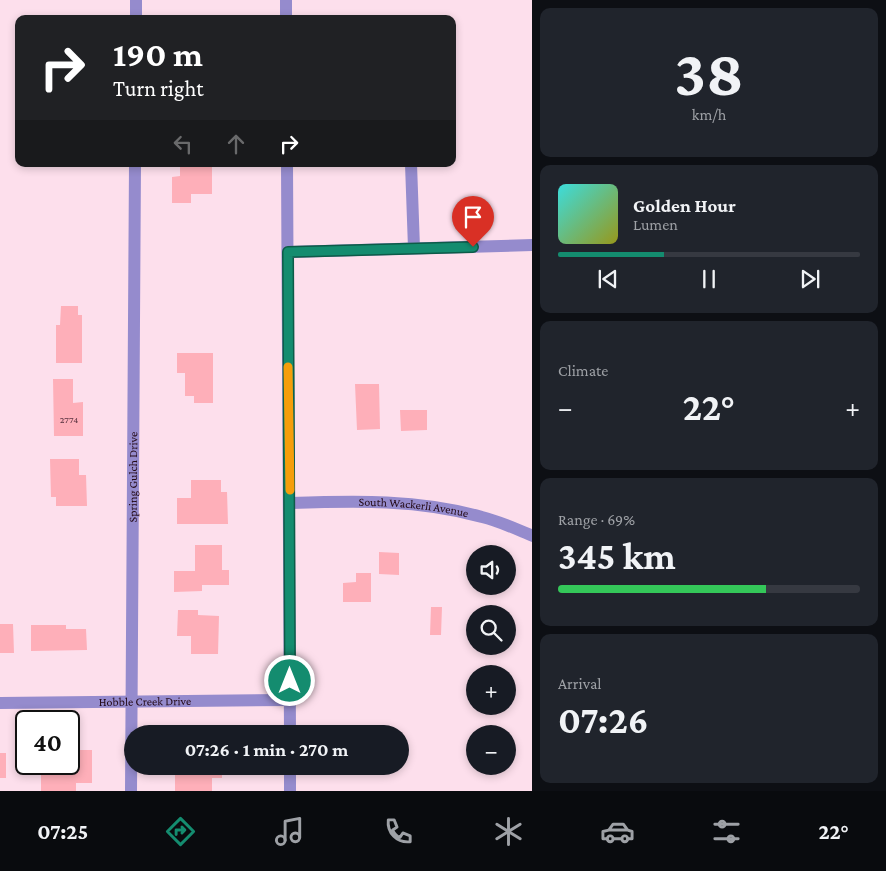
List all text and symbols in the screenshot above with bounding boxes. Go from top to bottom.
icon: right [30,35,95,100]
text: 190 m [113,35,203,74]
text: 38 [674,37,744,109]
text: Turn right [113,76,204,101]
text: km/h [692,106,726,123]
icon: left [169,130,197,158]
icon: ahead [222,130,250,158]
icon: right [275,130,303,158]
text: Golden Hour [633,195,736,216]
pin [452,196,494,247]
icon: arrive [459,203,487,231]
text: Lumen [633,216,678,233]
icon: previous [594,265,622,293]
icon: pause [695,265,723,293]
icon: next [796,265,824,293]
text: Climate [558,362,608,379]
text: 22° [683,386,735,428]
text: − [558,392,573,423]
text: + [845,392,860,423]
house number: 2774 [60,414,78,425]
street label: Spring Gulch Drive [126,432,140,522]
street label: South Wackerli Avenue [359,495,470,520]
text: Range · 69% [558,511,635,528]
text: 345 km [558,535,676,577]
map controls [466,545,516,775]
button: sound [466,545,516,595]
button: search [466,605,516,655]
position arrow [263,654,315,706]
button: + [466,665,516,715]
text: Arrival [558,675,602,692]
street label: Hobble Creek Drive [99,694,191,709]
text: 07:26 [558,699,649,741]
speed limit sign: 40 [15,710,80,775]
button: − [466,725,516,775]
text: 07:26 · 1 min · 270 m [185,739,348,760]
icon: directions [163,814,198,849]
icon: music [272,814,307,849]
icon: phone [381,814,416,849]
icon: climate [491,814,526,849]
icon: car [600,814,635,849]
icon: filters [709,814,744,849]
text: 07:25 [37,819,88,844]
text: 22° [819,819,849,844]

